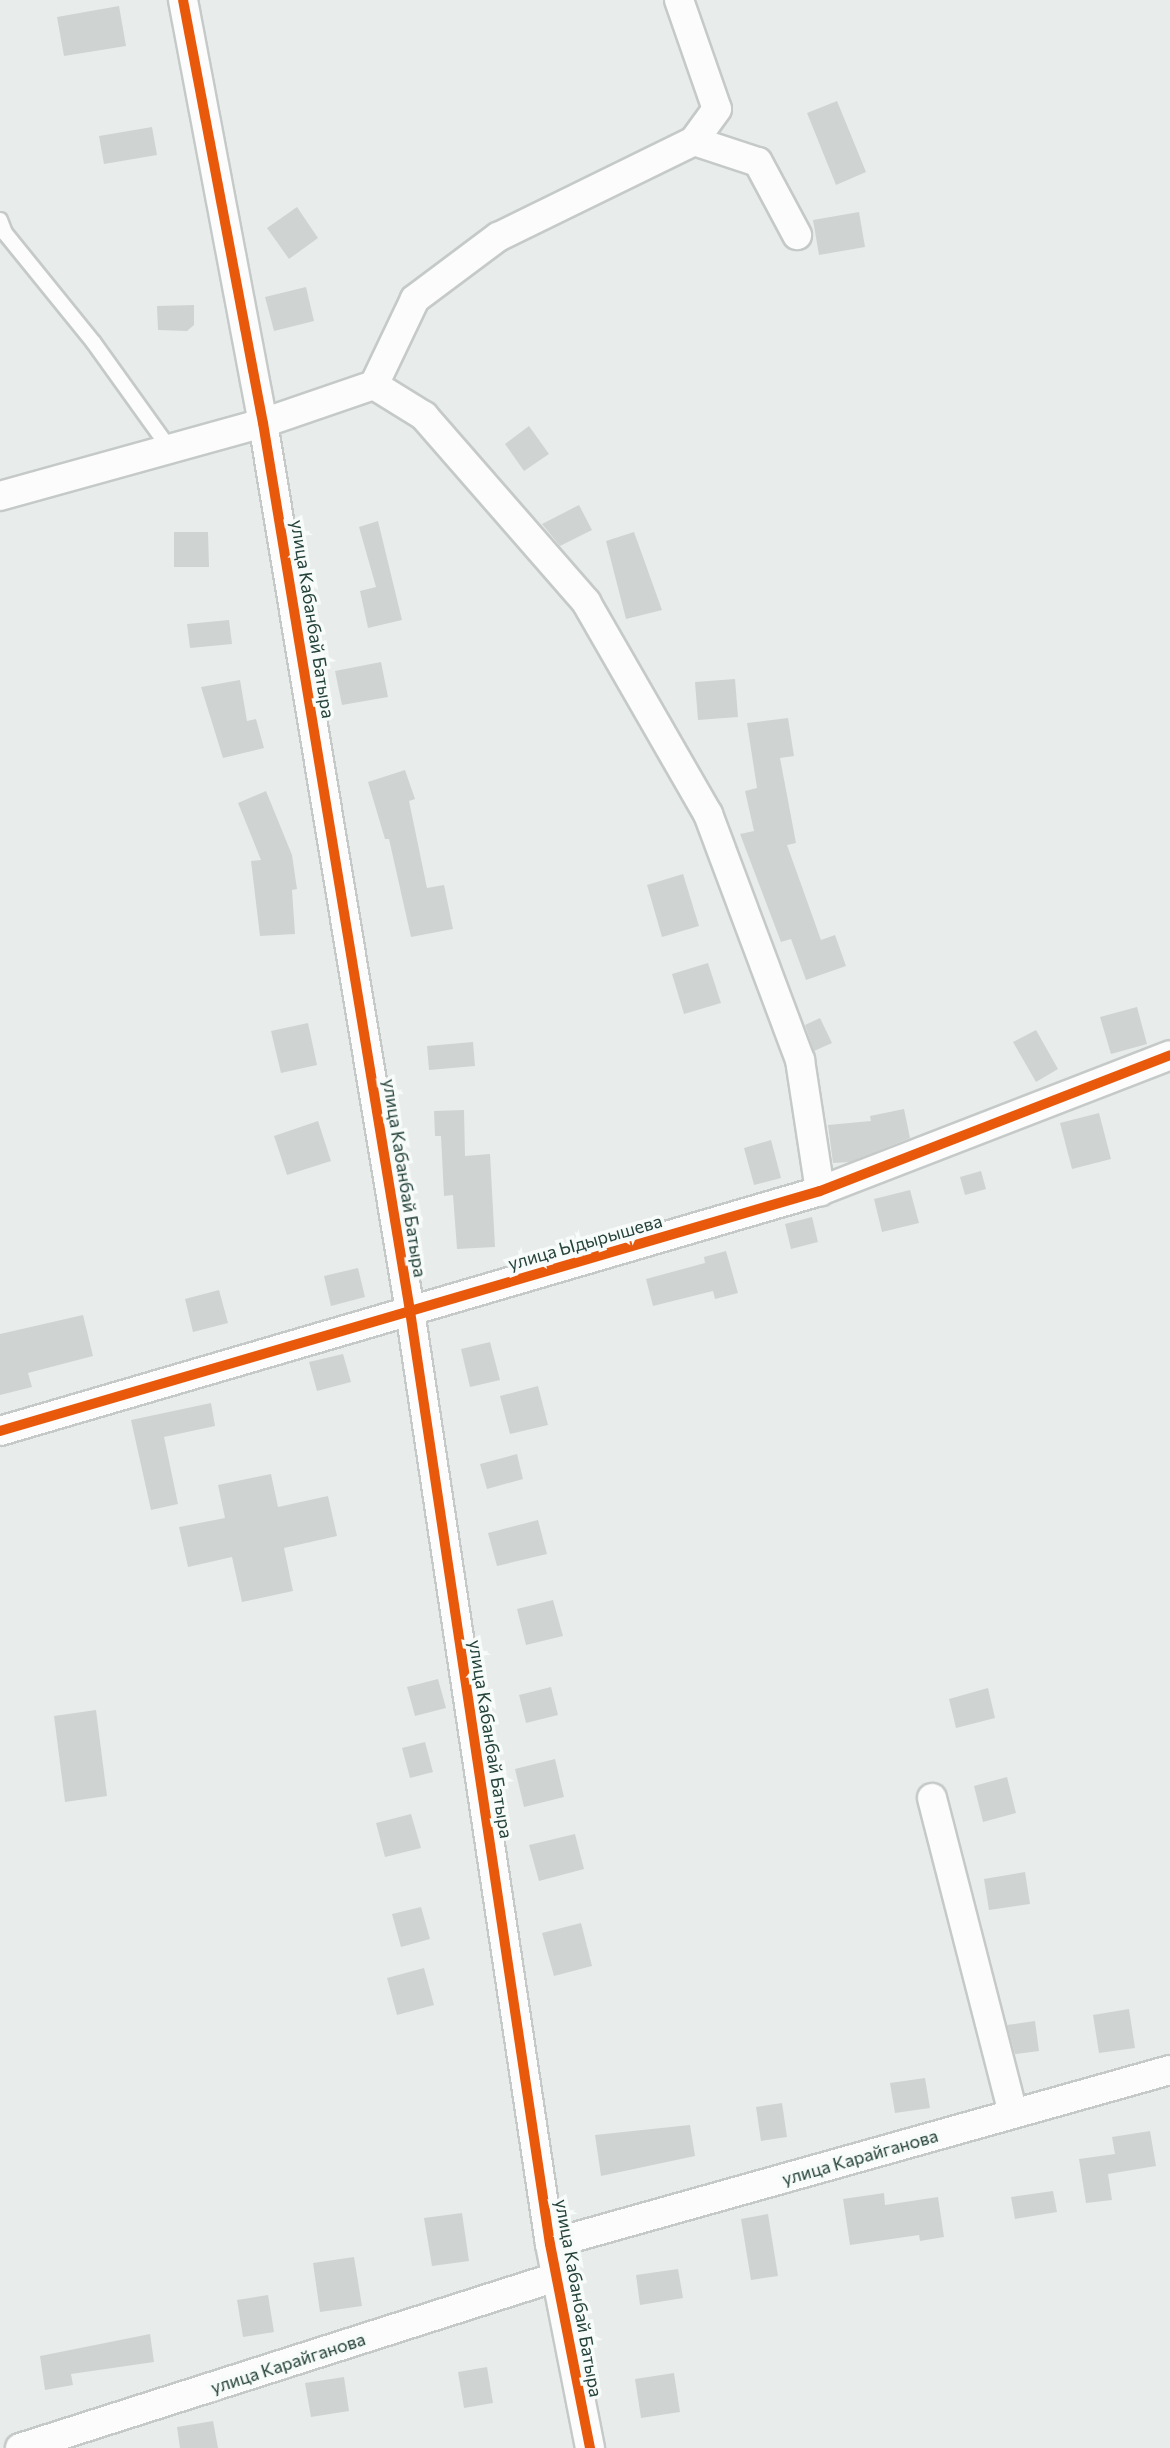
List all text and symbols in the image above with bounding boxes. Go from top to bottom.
street label: улица Кабанбай Батыра [287,518,339,720]
street label: улица Кабанбай Батыра [379,1077,431,1279]
street label: улица Ыдырышева [506,1210,664,1274]
street label: улица Кабанбай Батыра [465,1638,517,1840]
street label: улица Карайганова [779,2124,941,2190]
street label: улица Кабанбай Батыра [551,2197,607,2399]
street label: улица Карайганова [208,2328,368,2398]

